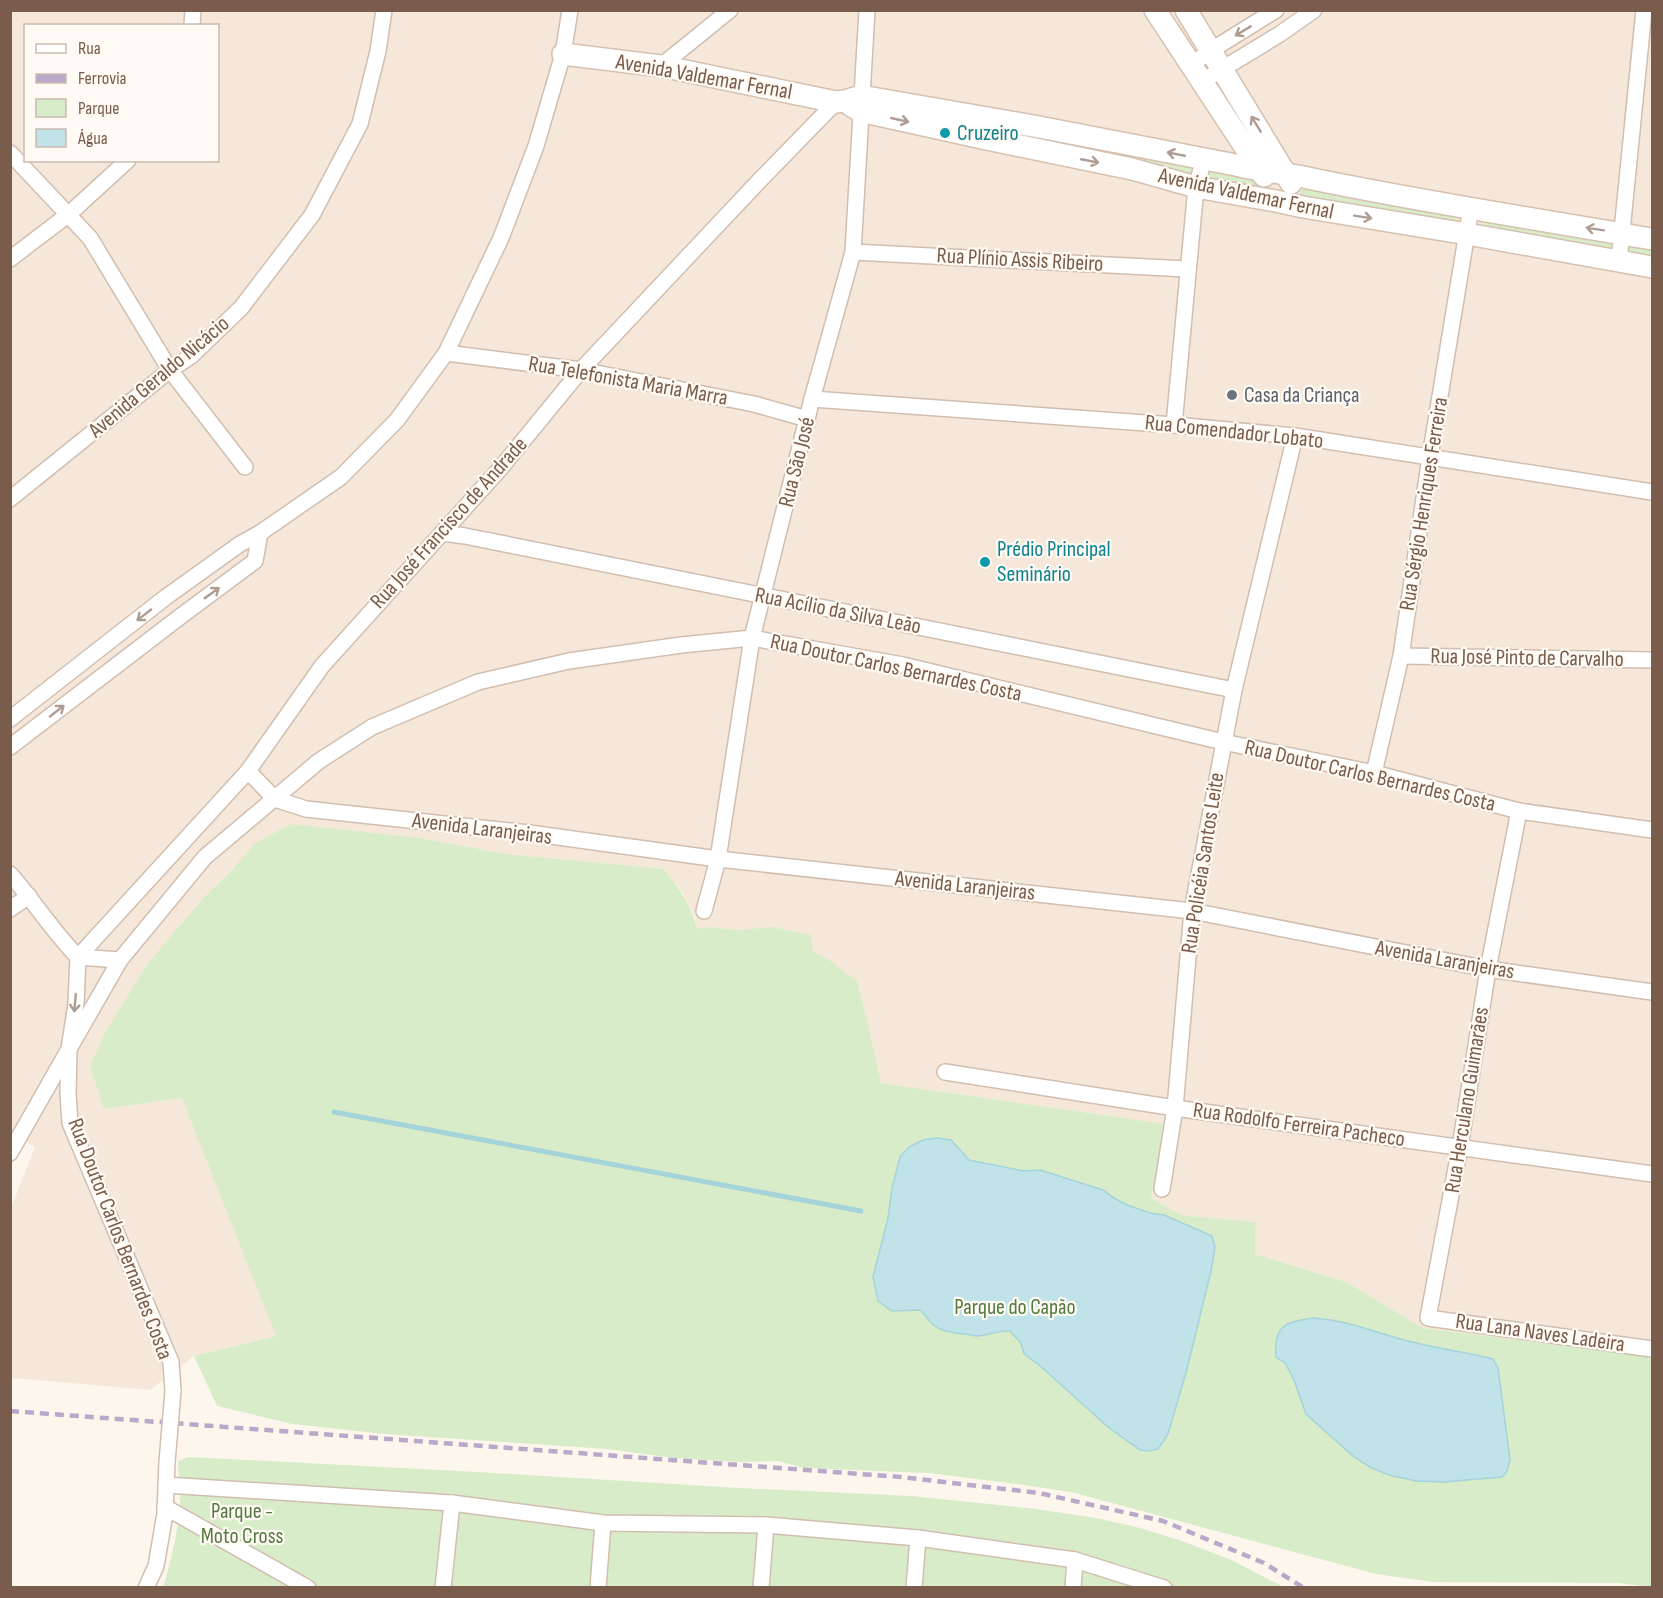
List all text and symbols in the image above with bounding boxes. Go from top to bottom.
legend [24,24,219,162]
one-way arrow [1235,25,1252,37]
text: Rua [78,38,101,59]
street label: Avenida Valdemar Fernal [613,48,794,106]
text: Ferrovia [78,68,126,89]
text: Parque [78,98,119,119]
one-way arrow [890,114,909,126]
one-way arrow [1249,116,1261,133]
place label: Cruzeiro [957,120,1019,147]
marker: Cruzeiro [938,126,952,140]
text: Água [77,128,108,149]
one-way arrow [1166,148,1186,159]
one-way arrow [1081,155,1100,167]
street label: Avenida Valdemar Fernal [1155,162,1336,226]
one-way arrow [1353,212,1373,223]
one-way arrow [1585,223,1605,234]
street label: Rua Plínio Assis Ribeiro [936,242,1104,278]
street label: Avenida Geraldo Nicácio [82,310,235,444]
street label: Rua Telefonista Maria Marra [526,350,730,412]
place label: Casa da Criança [1244,382,1360,409]
marker: Casa da Criança [1225,388,1239,402]
street label: Rua Sérgio Henriques Ferreira [1394,395,1454,613]
street label: Rua Comendador Lobato [1143,409,1325,455]
street label: Rua São José [773,414,821,510]
street label: Rua José Francisco de Andrade [365,432,533,614]
place label: Prédio Principal Seminário [997,536,1111,588]
marker: Prédio Principal Seminário [978,555,992,569]
street label: Rua Acílio da Silva Leão [753,582,923,640]
one-way arrow [203,587,219,599]
one-way arrow [136,608,152,621]
street label: Rua Doutor Carlos Bernardes Costa [768,628,1024,708]
street label: Rua José Pinto de Carvalho [1430,643,1624,673]
one-way arrow [48,705,64,718]
street label: Rua Doutor Carlos Bernardes Costa [1242,734,1498,818]
street label: Rua Policéia Santos Leite [1175,771,1231,955]
street label: Avenida Laranjeiras [410,807,554,851]
street label: Avenida Laranjeiras [893,865,1036,907]
street label: Avenida Laranjeiras [1372,934,1517,986]
one-way arrow [69,993,80,1013]
street label: Rua Herculano Guimarães [1439,1005,1495,1195]
street label: Rua Rodolfo Ferreira Pacheco [1191,1097,1407,1153]
street label: Rua Doutor Carlos Bernardes Costa [61,1114,179,1364]
park label: Parque do Capão [954,1294,1076,1321]
street label: Rua Lana Naves Ladeira [1454,1308,1626,1358]
park label: Parque - Moto Cross [201,1498,283,1550]

